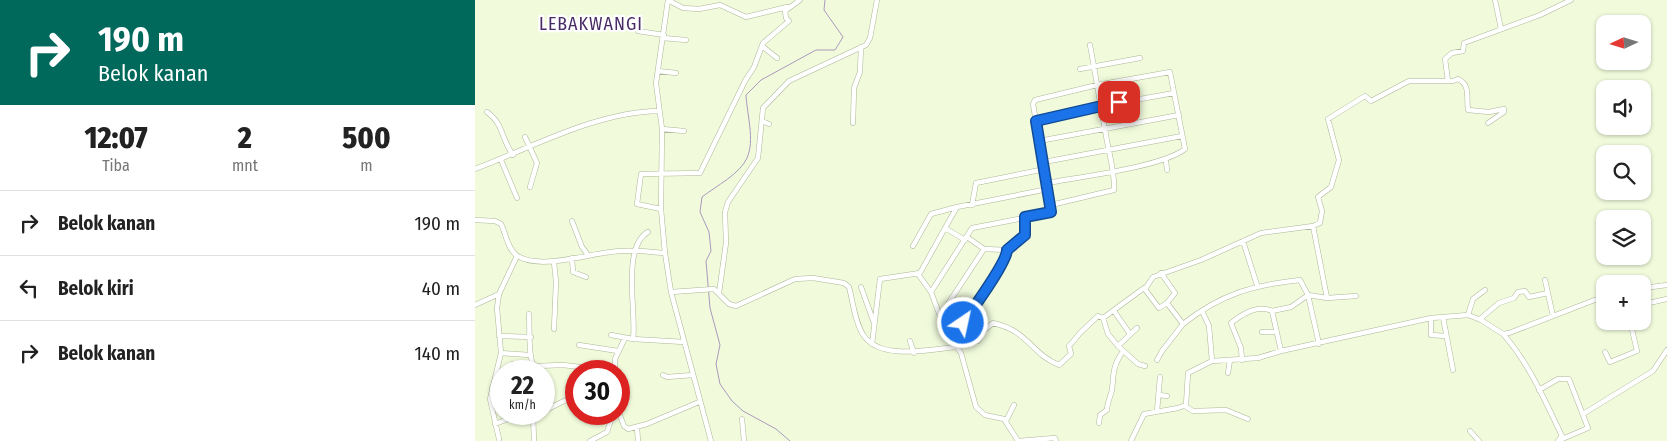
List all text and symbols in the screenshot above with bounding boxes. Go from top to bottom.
district label: LEBAKWANGI [539,13,643,35]
north arrow [1596,15,1651,70]
map controls [1596,15,1651,330]
text: 190 m [98,18,184,60]
icon: right [15,20,80,85]
text: Belok kanan [98,60,208,87]
button: sound [1596,80,1651,135]
pin [1098,81,1140,123]
icon: arrive [1105,88,1133,116]
text: 12:07 [84,120,148,156]
text: 2 [238,120,252,156]
text: 500 [342,120,391,156]
button: search [1596,145,1651,200]
text: Tiba [102,156,130,175]
text: mnt [232,156,258,175]
text: m [360,156,373,175]
icon: right [15,209,43,237]
button: layers [1596,210,1651,265]
text: Belok kanan [58,212,155,235]
text: 190 m [414,212,460,235]
icon: left [15,274,43,302]
button: + [1596,275,1651,330]
text: Belok kiri [58,277,134,300]
text: 40 m [422,277,460,300]
position arrow [936,296,988,348]
icon: right [15,339,43,367]
text: Belok kanan [58,342,155,365]
text: 140 m [414,342,460,365]
speed limit sign: 30 [565,360,630,425]
text: 22 [511,371,534,401]
text: km/h [509,398,536,412]

